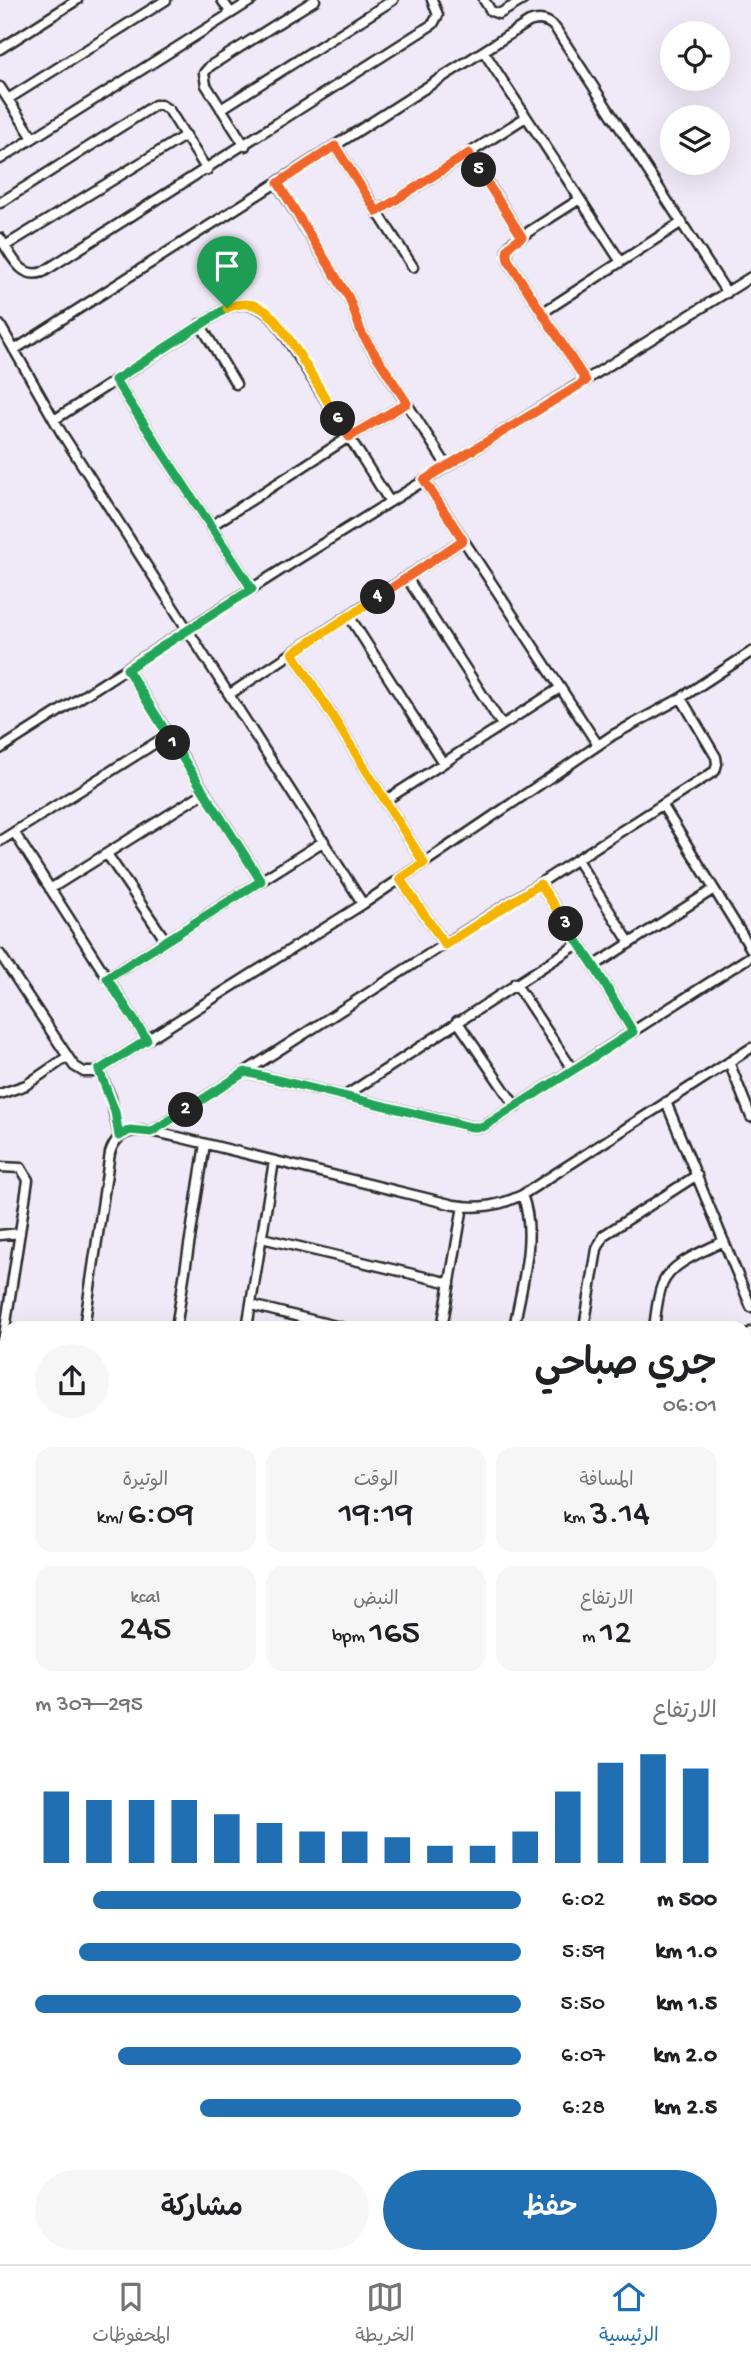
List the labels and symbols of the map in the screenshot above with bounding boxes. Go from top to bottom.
pin: 5 [462,152,496,188]
pin [197,236,257,308]
pin: 6 [320,402,356,436]
pin: 4 [360,580,396,614]
pin: 1 [156,726,190,760]
pin: 3 [548,906,584,942]
pin: 2 [168,1092,204,1128]

